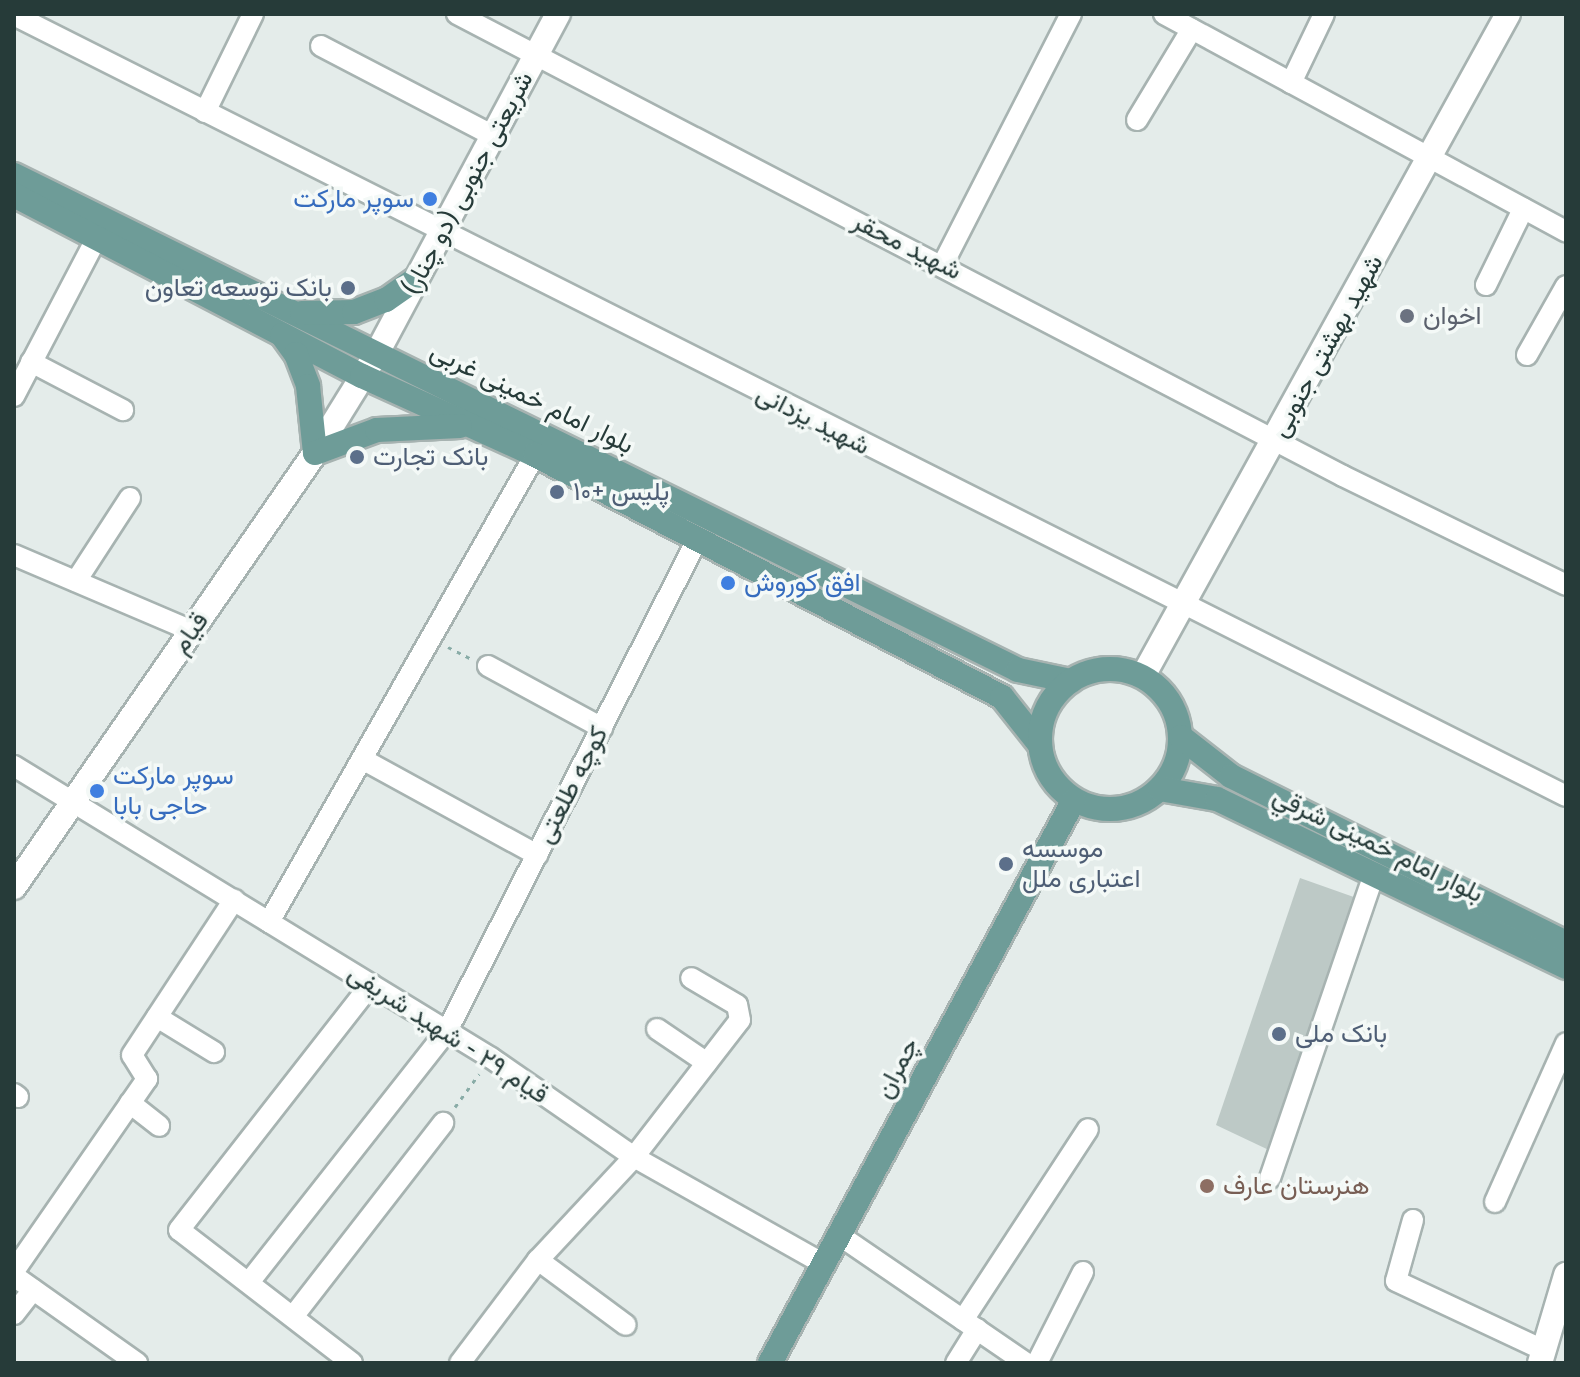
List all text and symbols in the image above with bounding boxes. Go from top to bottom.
street label: شریعتی جنوبی (دو چنار) [396,66,540,300]
place label: سوپر مارکت [293,183,414,215]
marker: سوپر مارکت [421,190,439,208]
street label: شهید محقر [847,205,967,287]
street label: شهید بهشتی جنوبی [1264,249,1390,443]
place label: بانک توسعه تعاون [145,272,332,304]
marker: بانک توسعه تعاون [339,279,357,297]
place label: اخوان [1423,300,1482,332]
marker: اخوان [1398,307,1416,325]
street label: بلوار امام خمینی غربی [425,335,639,461]
street label: شهید یزدانی [751,378,875,462]
place label: بانک تجارت [373,441,488,473]
marker: بانک تجارت [348,448,366,466]
place label: پلیس +۱۰ [573,476,669,508]
marker: پلیس +۱۰ [548,483,566,501]
place label: افق کوروش [744,567,861,599]
marker: افق کوروش [719,574,737,592]
street label: قیام [165,606,215,660]
street label: کوچه طلعتی [529,721,615,849]
place label: سوپر مارکت حاجی بابا [113,760,234,822]
street label: بلوار امام خمینی شرقي [1268,781,1488,909]
marker: سوپر مارکت حاجی بابا [88,782,106,800]
place label: موسسه اعتباری ملل [1022,833,1140,894]
marker: موسسه اعتباری ملل [997,855,1015,873]
street label: قیام ۲۹ - شهید شریفی [342,957,554,1111]
place label: بانک ملی [1295,1018,1387,1050]
marker: بانک ملی [1270,1025,1288,1043]
street label: چمران [868,1032,926,1104]
place label: هنرستان عارف [1223,1170,1370,1202]
marker: هنرستان عارف [1198,1177,1216,1195]

